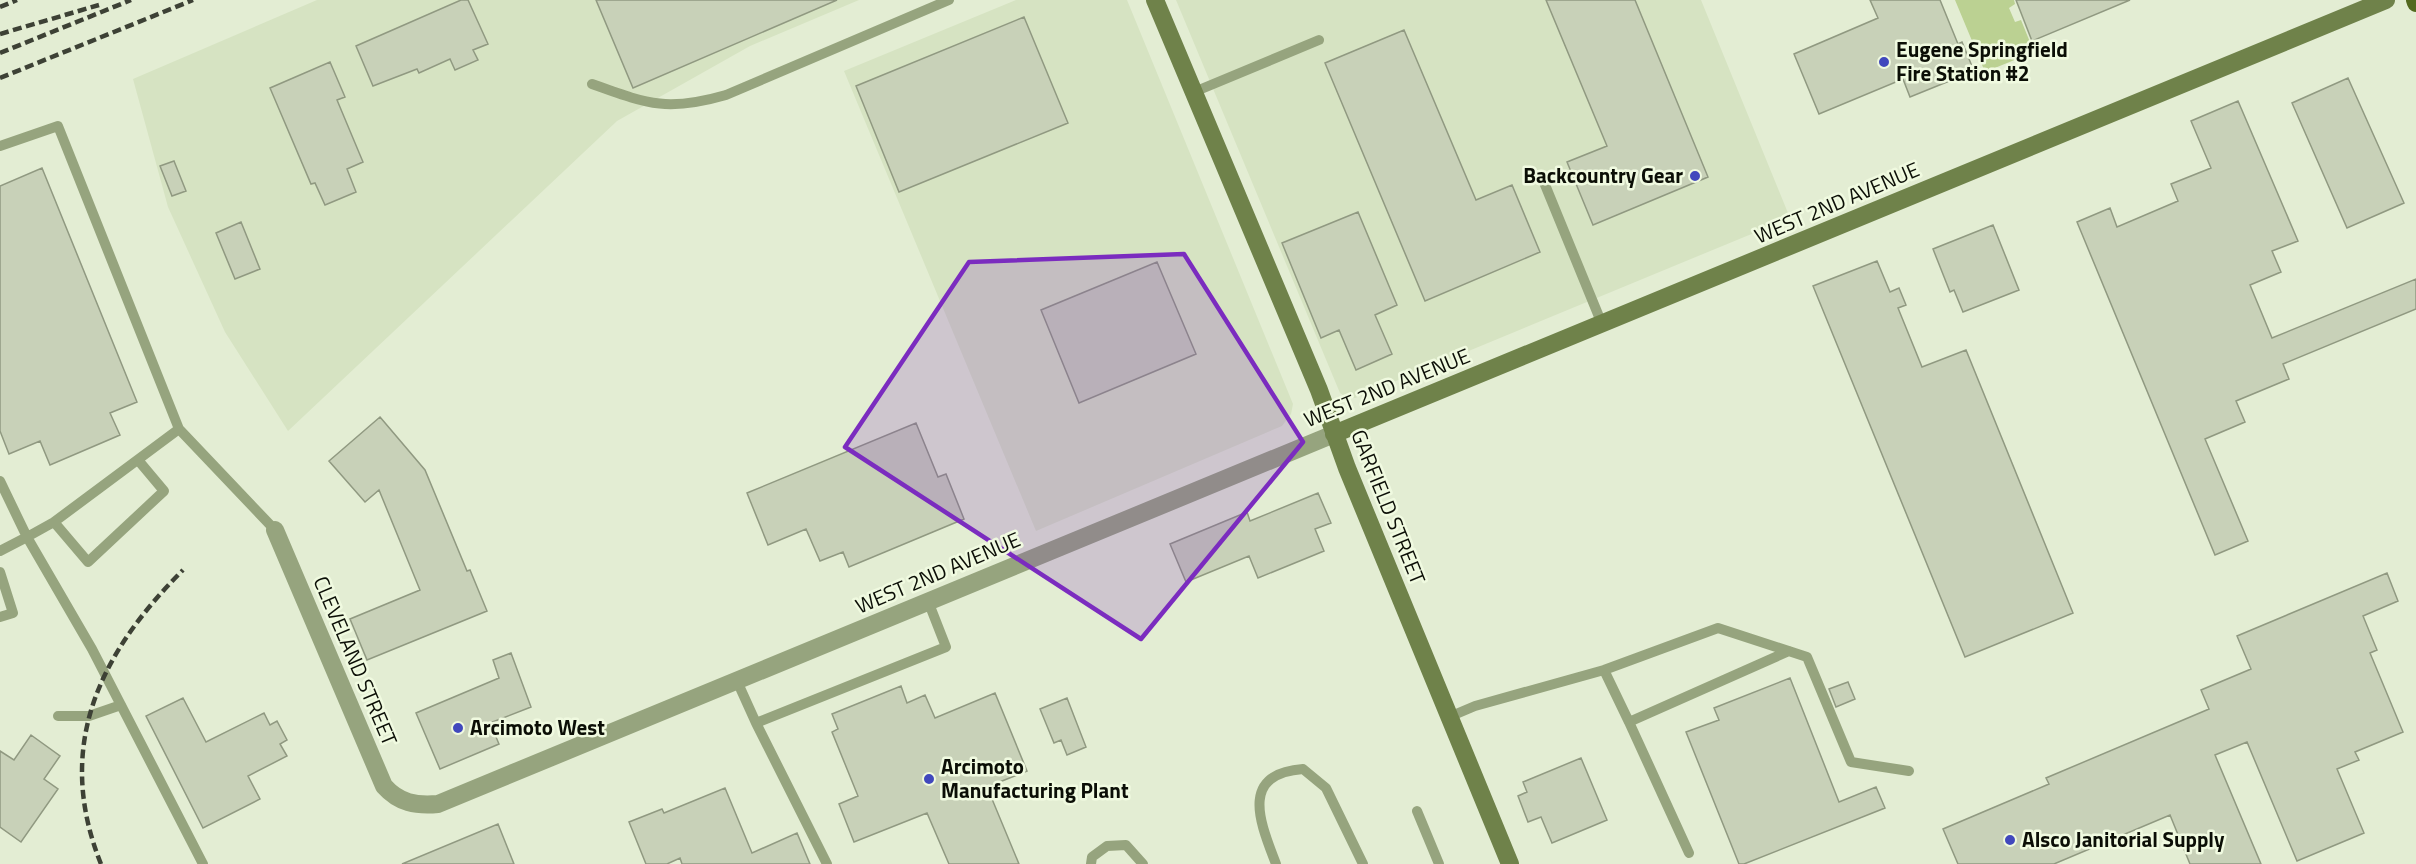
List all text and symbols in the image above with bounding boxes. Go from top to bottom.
place label: Eugene Springfield Fire Station #2 [1896,33,2068,89]
marker: Eugene Springfield Fire Station #2 [1877,55,1891,69]
street label: WEST 2ND AVENUE [1749,153,1924,251]
place label: Backcountry Gear [1523,159,1683,191]
marker: Backcountry Gear [1688,169,1702,183]
street label: WEST 2ND AVENUE [1299,339,1474,435]
street label: GARFIELD STREET [1343,425,1434,589]
street label: WEST 2ND AVENUE [850,523,1025,621]
street label: CLEVELAND STREET [306,571,406,750]
place label: Arcimoto West [470,711,605,743]
marker: Arcimoto West [451,721,465,735]
place label: Arcimoto Manufacturing Plant [941,750,1129,806]
marker: Arcimoto Manufacturing Plant [922,772,936,786]
place label: Alsco Janitorial Supply [2022,823,2225,855]
marker: Alsco Janitorial Supply [2003,833,2017,847]

